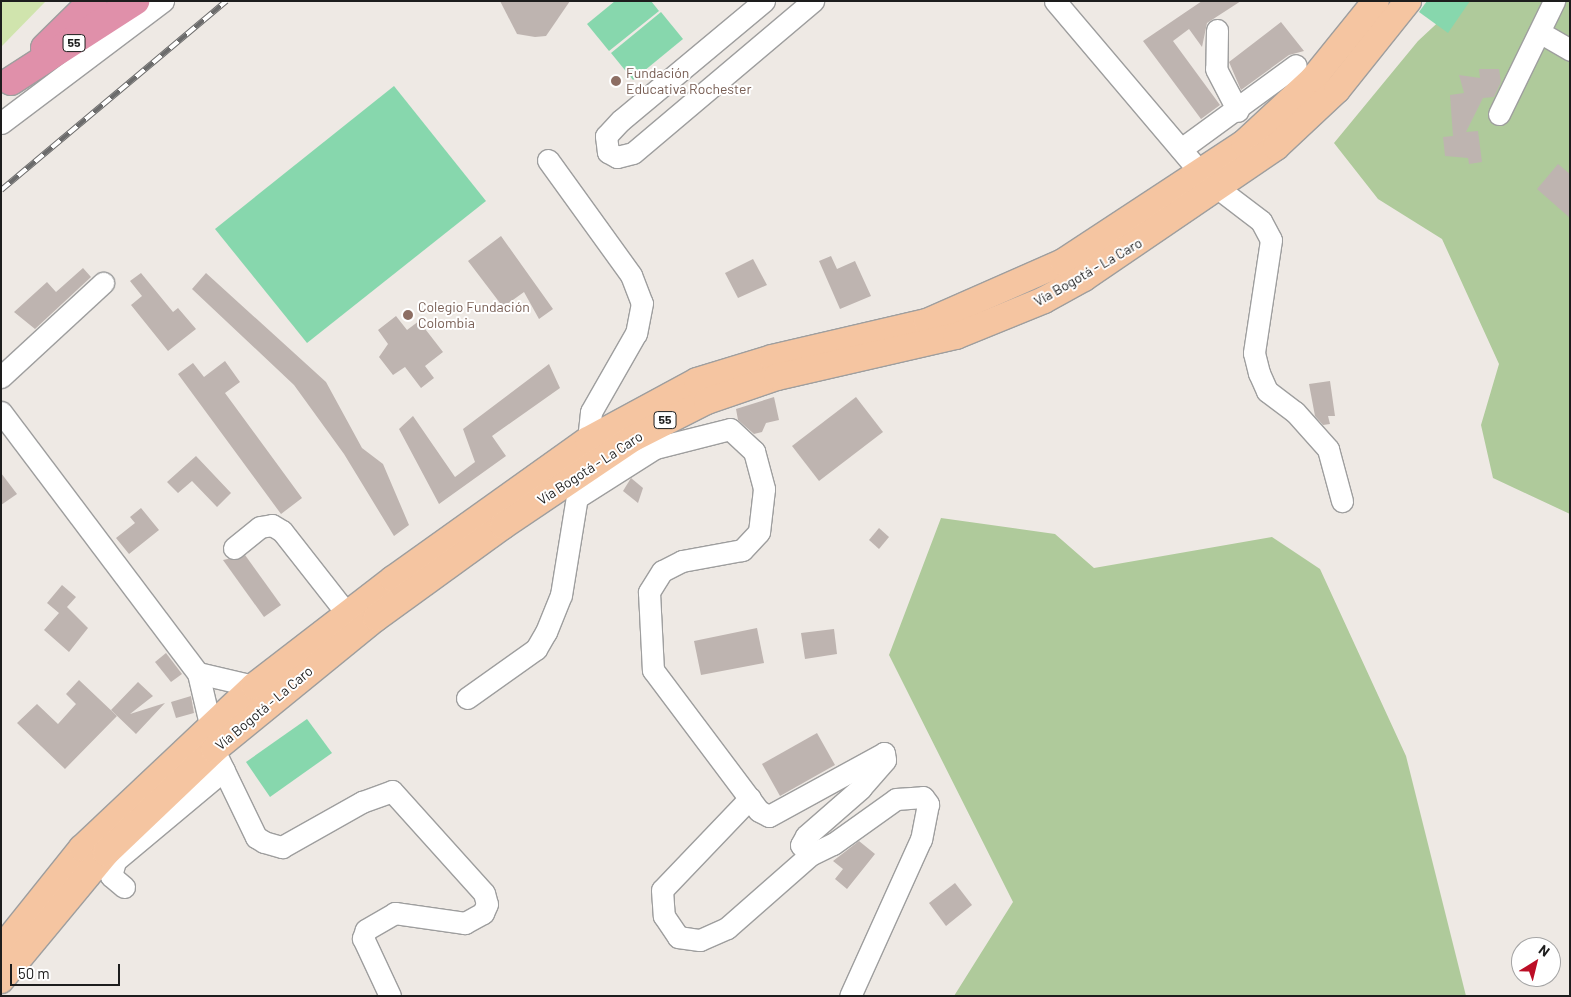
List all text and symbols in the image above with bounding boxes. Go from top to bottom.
road number: 55 [62,34,86,52]
place label: Fundación Educativa Rochester [626,65,751,98]
marker: Fundación Educativa Rochester [610,75,622,87]
street label: Vía Bogotá - La Caro [1031,234,1145,310]
place label: Colegio Fundación Colombia [418,299,530,332]
marker: Colegio Fundación Colombia [402,309,414,321]
road number: 55 [652,410,678,430]
street label: Vía Bogotá - La Caro [534,428,646,508]
street label: Vía Bogotá - La Caro [212,662,316,754]
north arrow [1511,937,1561,987]
text: N [1536,941,1553,960]
scale bar [12,954,122,986]
text: 50 m [18,964,50,982]

